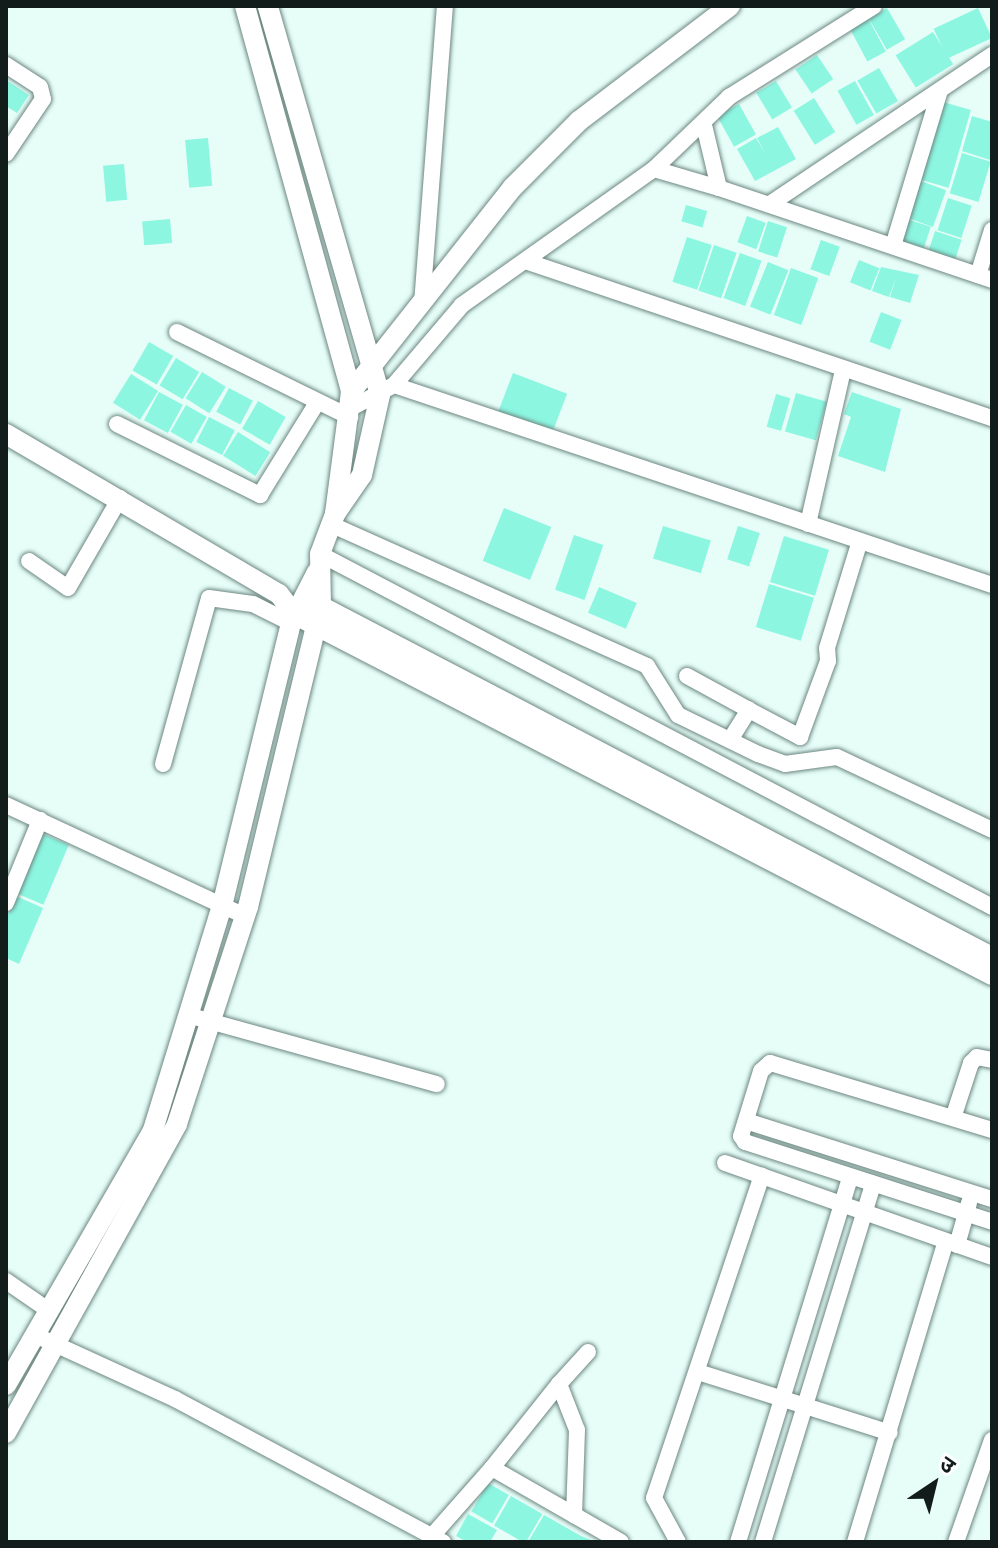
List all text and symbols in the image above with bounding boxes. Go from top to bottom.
north arrow [894,1444,974,1524]
text: उ [934,1449,961,1480]

